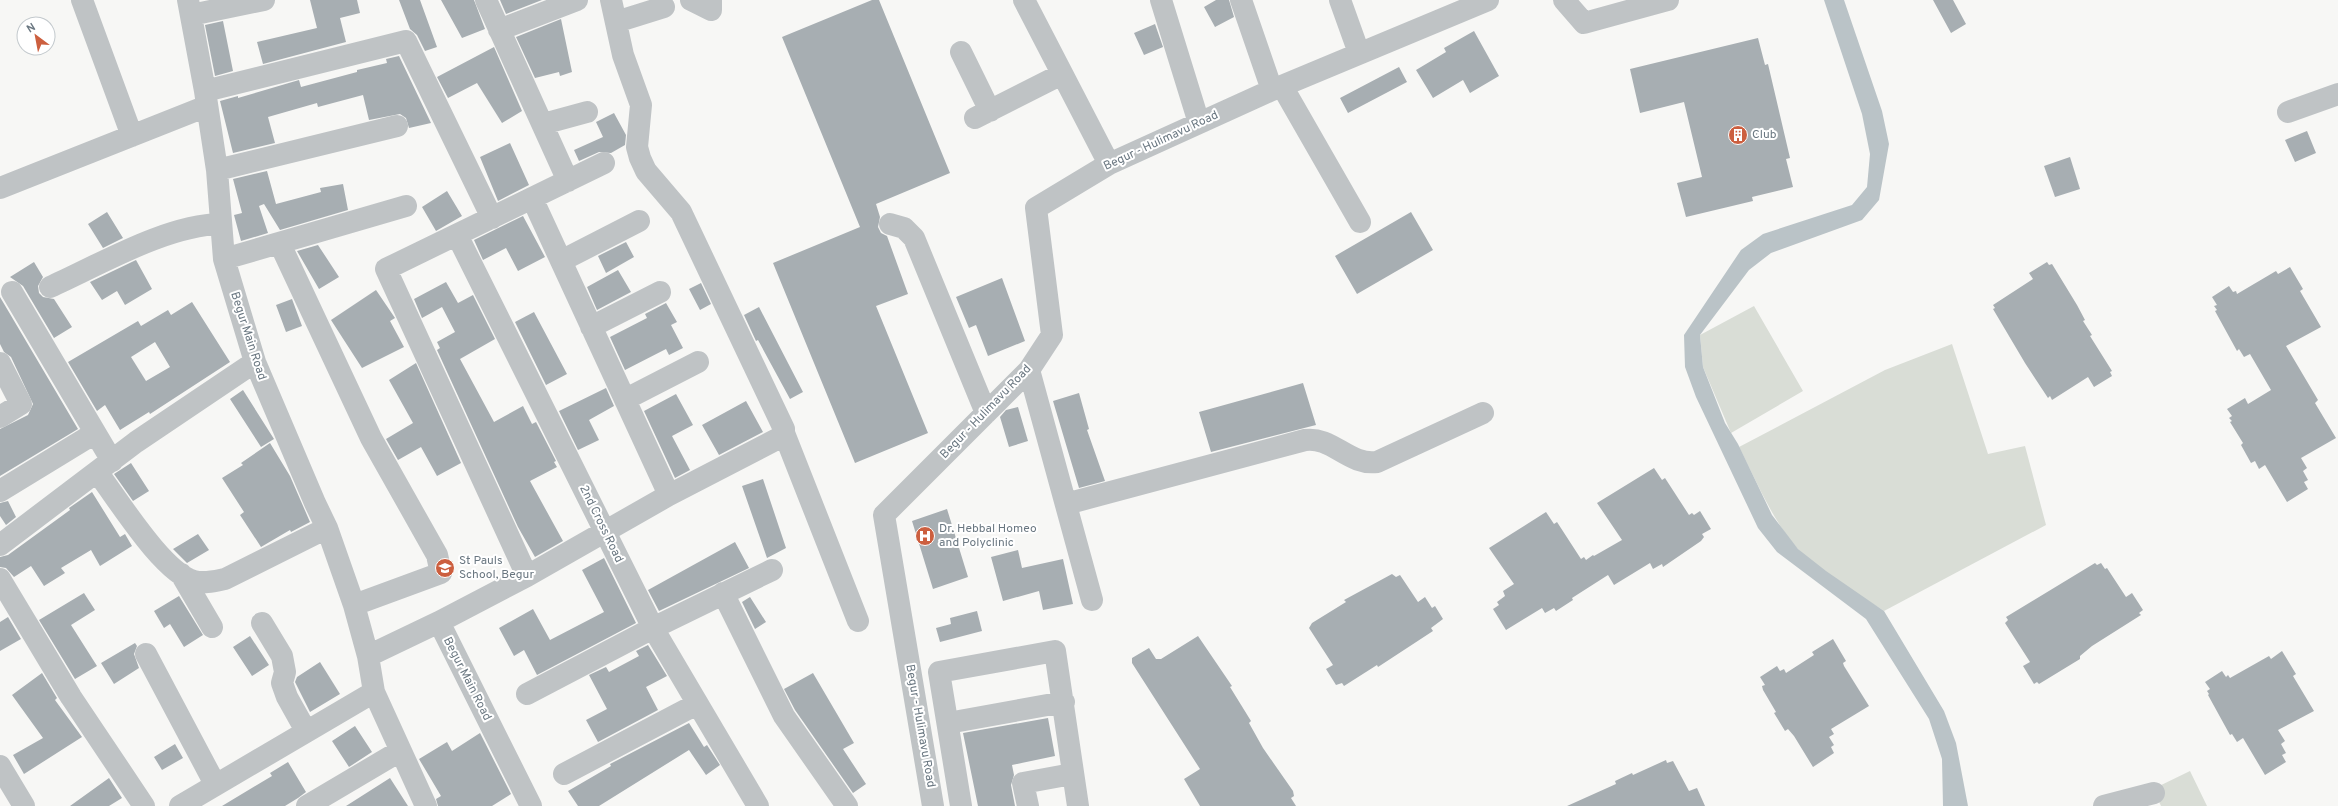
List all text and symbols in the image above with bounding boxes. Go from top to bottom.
north arrow [16,16,56,56]
text: N [24,20,38,36]
street label: Begur - Hulimavu Road [1101,107,1221,175]
building icon: Club [1727,124,1749,146]
place label: Club [1752,127,1777,143]
street label: Begur Main Road [226,290,270,382]
street label: Begur - Hulimavu Road [937,362,1035,462]
street label: 2nd Cross Road [575,483,627,565]
place label: Dr. Hebbal Homeo and Polyclinic [939,521,1037,551]
hospital icon: Dr. Hebbal Homeo and Polyclinic [914,525,936,547]
place label: St Pauls School, Begur [459,553,534,583]
school or university icon: St Pauls School, Begur [434,557,456,579]
street label: Begur Main Road [439,634,495,724]
street label: Begur - Hulimavu Road [901,663,939,789]

